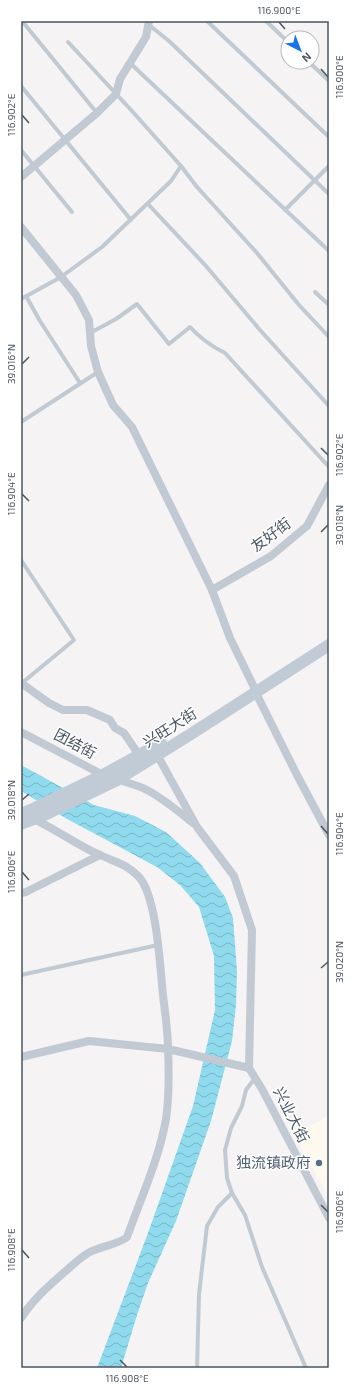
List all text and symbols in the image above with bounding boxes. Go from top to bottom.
text: 116.900°E [258,4,301,16]
north arrow [280,30,320,70]
text: N [300,50,314,65]
text: 116.900°E [333,55,345,98]
text: 116.902°E [5,93,17,136]
text: 39.016°N [5,344,17,384]
text: 116.902°E [333,433,345,476]
text: 116.904°E [5,472,17,516]
text: 39.018°N [333,505,345,545]
street label: 友好街 [247,513,294,555]
street label: 兴旺大街 [139,704,200,751]
street label: 团结街 [51,725,100,762]
text: 39.018°N [5,780,17,820]
text: 116.904°E [333,812,345,856]
text: 116.906°E [5,850,17,893]
text: 39.020°N [333,941,345,983]
street label: 兴业大街 [270,1084,314,1145]
place label: 独流镇政府 [236,1153,311,1171]
marker: 独流镇政府 [314,1158,324,1168]
text: 116.906°E [333,1190,345,1233]
text: 116.908°E [5,1228,17,1272]
text: 116.908°E [105,1372,149,1384]

